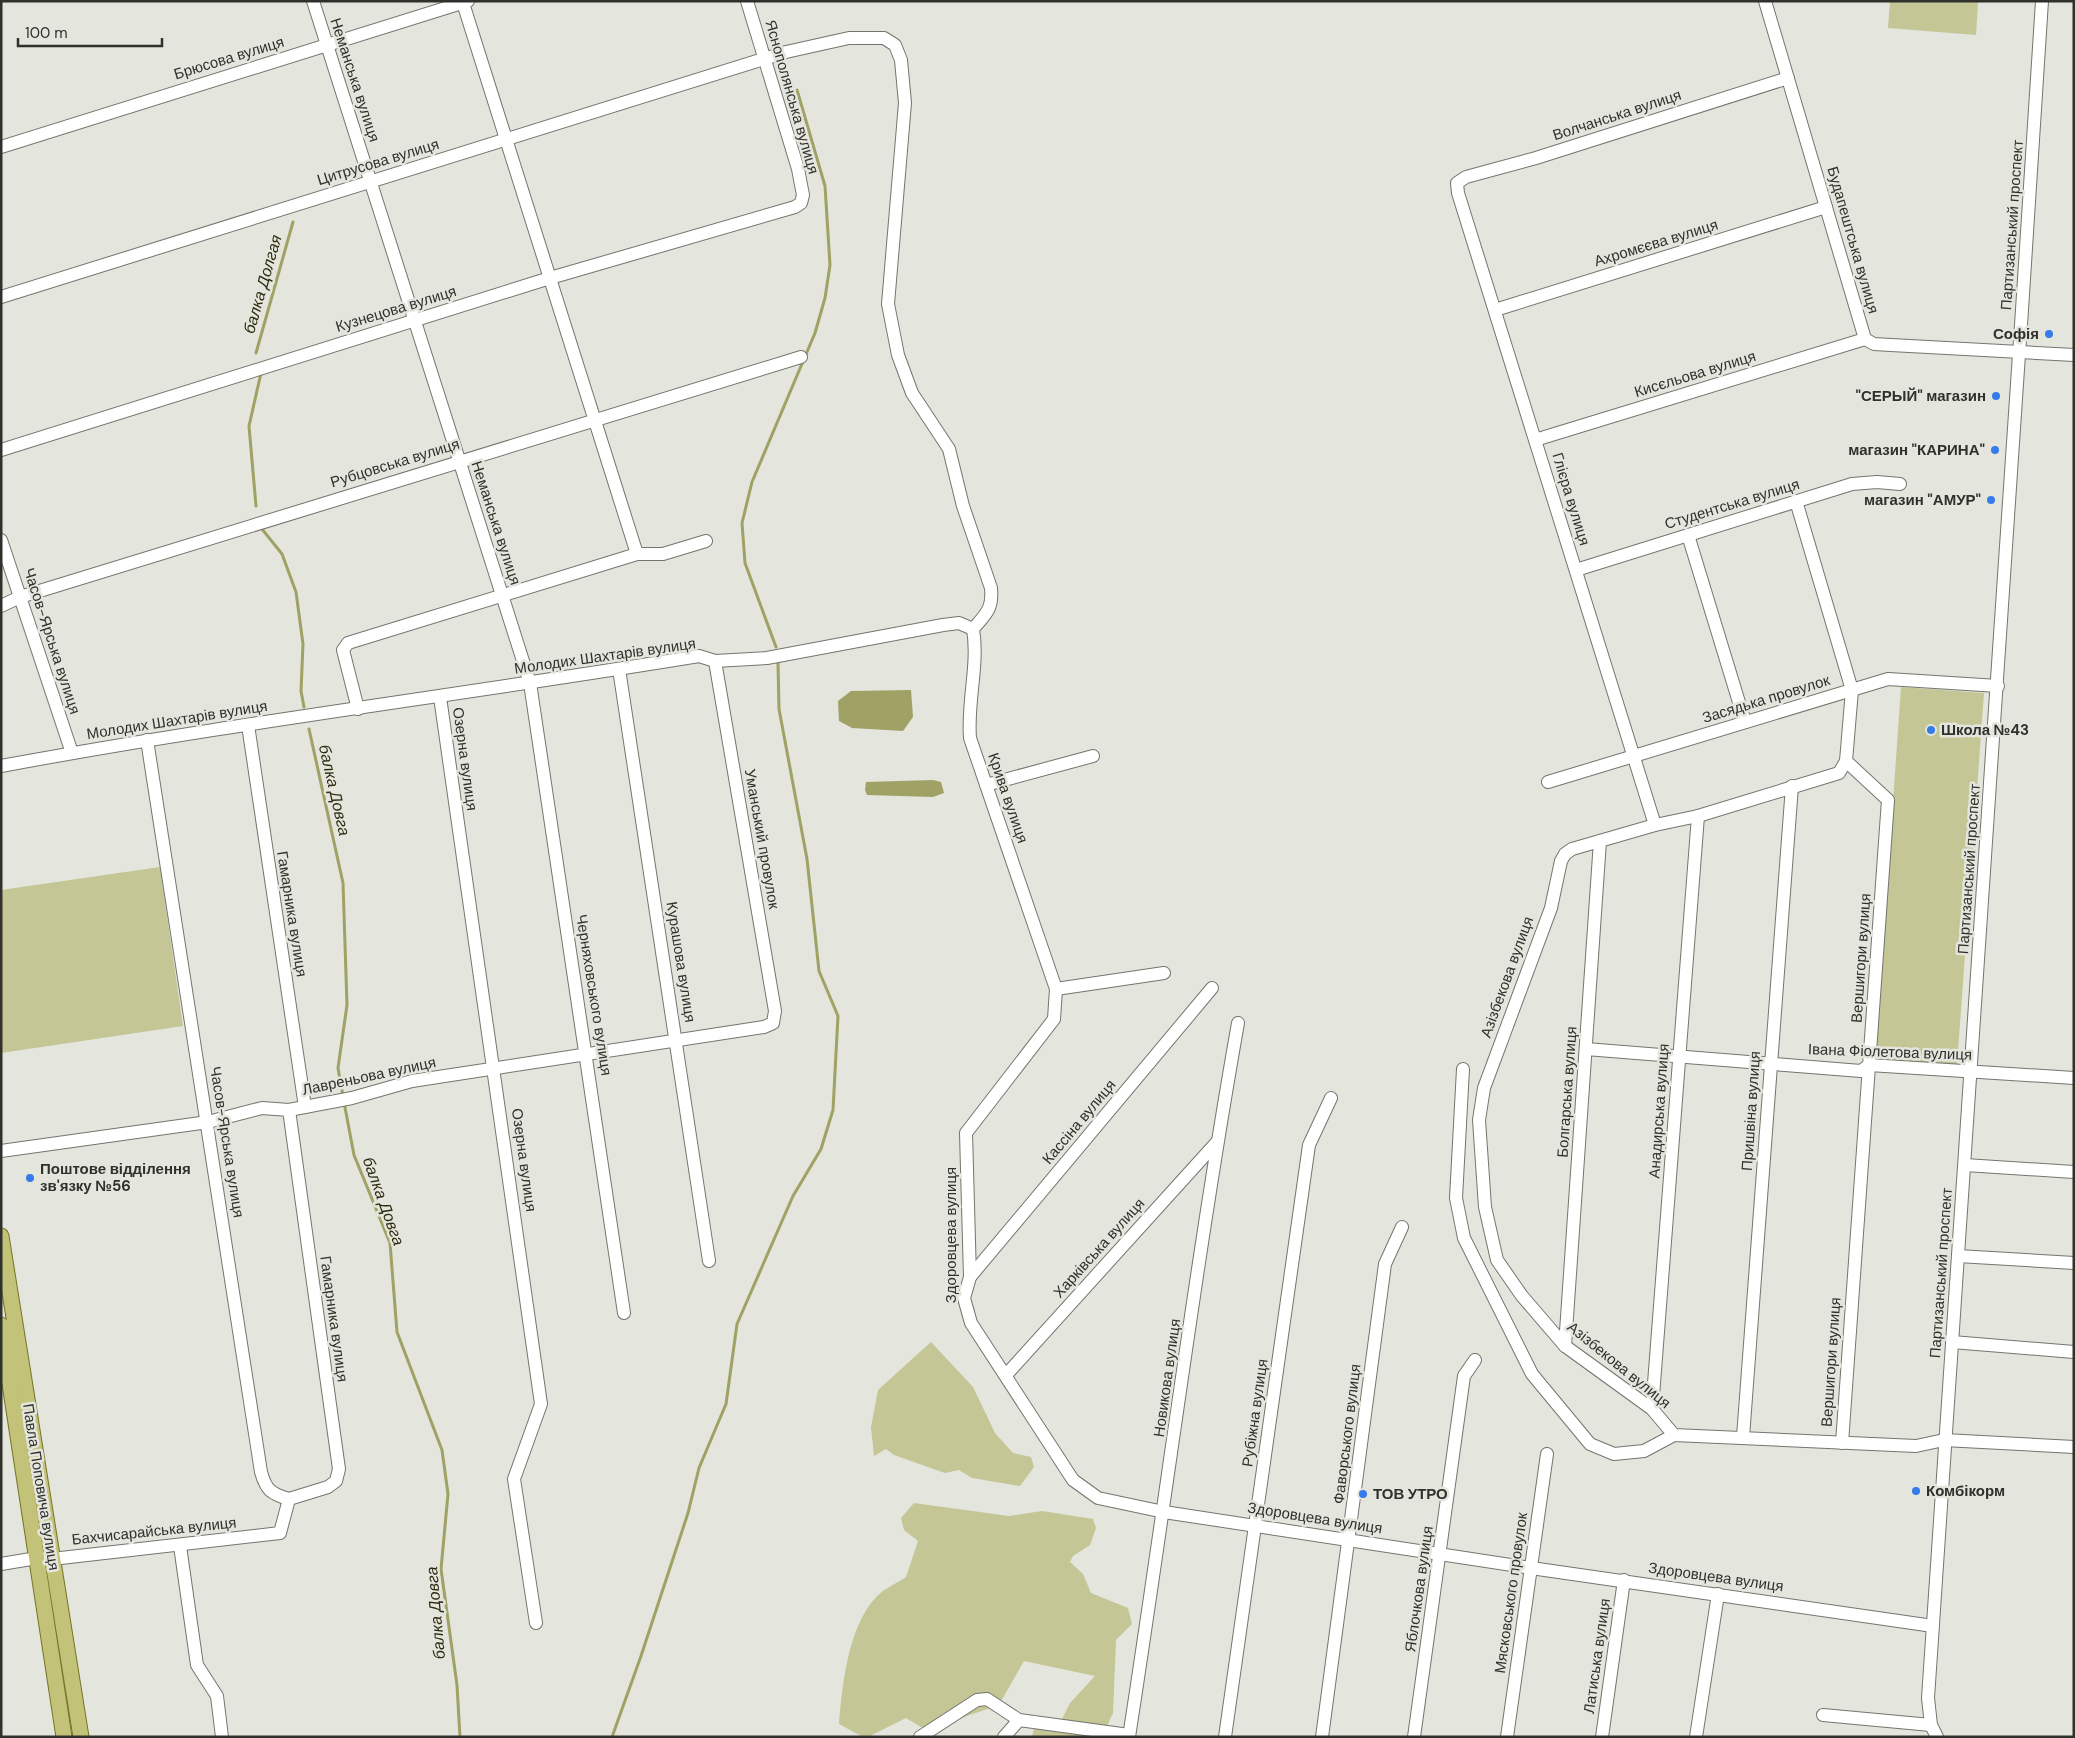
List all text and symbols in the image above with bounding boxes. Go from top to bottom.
scale bar [18,15,161,47]
street label: Неманська вулиця [326,15,384,145]
street label: Яснополянська вулиця [760,18,824,176]
text: 100 m [25,23,68,43]
street label: Брюсова вулиця [171,32,287,84]
street label: Волчанська вулиця [1550,85,1684,145]
street label: Цитрусова вулиця [315,134,441,190]
street label: Партизанський проспект [1996,139,2028,311]
street label: Будапештська вулиця [1822,164,1884,316]
street label: Ахромєєва вулиця [1592,215,1720,271]
water label: балка Долгая [238,232,287,336]
street label: Кузнецова вулиця [333,281,459,337]
place label: Софія [1993,324,2039,344]
marker: Софія [2043,328,2055,340]
street label: Кисєльова вулиця [1632,346,1758,402]
place label: "СЕРЫЙ" магазин [1855,386,1986,406]
marker: "СЕРЫЙ" магазин [1990,390,2002,402]
street label: Рубцовська вулиця [328,434,462,492]
place label: магазин "КАРИНА" [1848,440,1985,460]
marker: магазин "КАРИНА" [1989,444,2001,456]
street label: Глієра вулиця [1547,450,1595,548]
street label: Неманська вулиця [467,458,525,588]
street label: Студентська вулиця [1662,474,1802,534]
place label: магазин "АМУР" [1864,490,1981,510]
marker: магазин "АМУР" [1985,494,1997,506]
street label: Часов-Ярська вулиця [19,565,85,717]
street label: Молодих Шахтарів вулиця [513,633,697,679]
street label: Засядька провулок [1700,670,1833,728]
street label: Молодих Шахтарів вулиця [85,696,269,744]
street label: Озерна вулиця [448,706,482,812]
place label: Школа №43 [1941,720,2029,740]
marker: Школа №43 [1925,724,1937,736]
water label: балка Довга [314,743,355,838]
street label: Крива вулиця [983,750,1033,846]
street label: Уманський провулок [740,767,784,911]
street label: Партизанський проспект [1953,783,1985,955]
street label: Гамарника вулиця [272,850,312,978]
street label: Вершигори вулиця [1846,892,1876,1024]
street label: Курашова вулиця [662,900,700,1024]
street label: Черняховського вулиця [571,913,617,1077]
street label: Азізбекова вулиця [1476,914,1538,1040]
street label: Болгарська вулиця [1552,1026,1582,1158]
street label: Івана Фіолетова вулиця [1808,1039,1972,1065]
street label: Анадирська вулиця [1644,1043,1674,1179]
street label: Пришвіна вулиця [1737,1050,1765,1172]
street label: Лавреньова вулиця [300,1052,438,1100]
street label: Часов-Ярська вулиця [205,1065,249,1219]
street label: Кассіна вулиця [1038,1075,1120,1169]
street label: Озерна вулиця [507,1107,541,1213]
water label: балка Довга [358,1154,409,1248]
place label: Поштове відділення зв'язку №56 [40,1159,191,1196]
street label: Здоровцева вулиця [941,1167,961,1303]
marker: Поштове відділення зв'язку №56 [24,1172,36,1184]
street label: Партизанський проспект [1925,1187,1957,1359]
street label: Харківська вулиця [1049,1194,1149,1302]
street label: Гамарника вулиця [315,1255,353,1383]
street label: Вершигори вулиця [1816,1296,1846,1428]
street label: Новикова вулиця [1149,1317,1185,1439]
street label: Азізбекова вулиця [1563,1317,1675,1413]
street label: Рубіжна вулиця [1238,1358,1272,1468]
street label: Фаворського вулиця [1328,1363,1366,1505]
street label: Павла Поповича вулиця [18,1402,64,1572]
place label: Комбікорм [1926,1481,2005,1501]
place label: ТОВ УТРО [1373,1484,1448,1504]
marker: Комбікорм [1910,1485,1922,1497]
marker: ТОВ УТРО [1357,1488,1369,1500]
street label: Здоровцева вулиця [1246,1497,1384,1539]
street label: Мясковського провулок [1490,1511,1532,1675]
street label: Бахчисарайська вулиця [71,1512,237,1550]
street label: Яблочкова вулиця [1400,1525,1438,1653]
street label: Здоровцева вулиця [1647,1558,1785,1596]
water label: балка Довга [421,1566,450,1660]
street label: Латиська вулиця [1579,1597,1615,1715]

